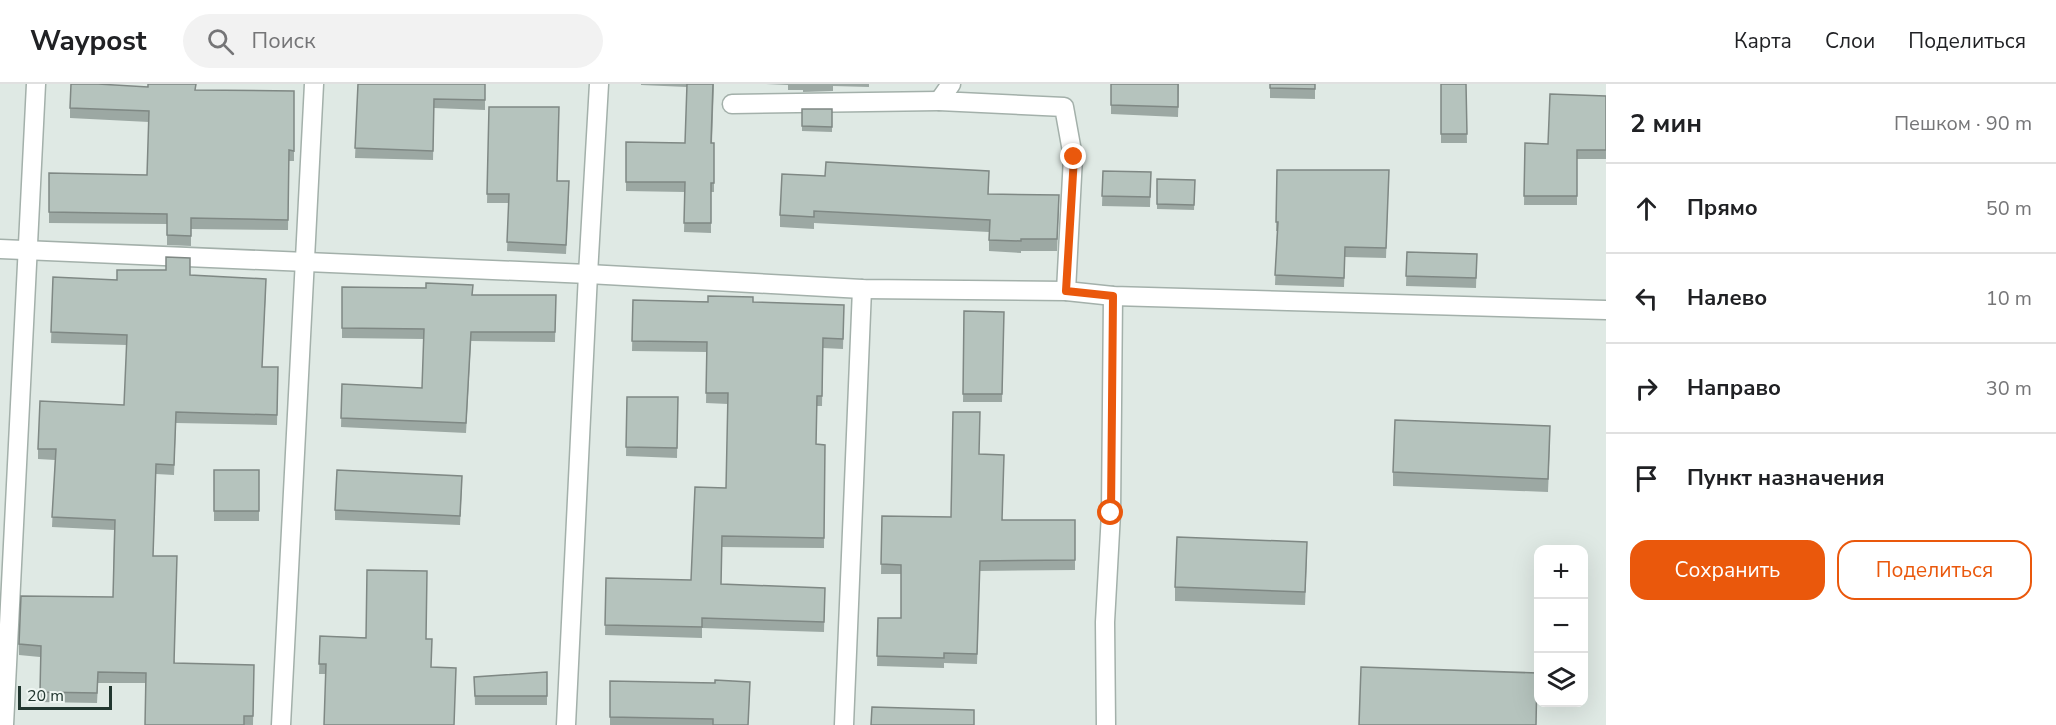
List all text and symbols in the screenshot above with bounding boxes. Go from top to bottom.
search box [183,14,603,68]
text: Waypost [30,22,147,60]
icon: search [204,25,237,58]
text: Поиск [252,26,316,56]
text: Карта [1734,27,1792,55]
text: Слои [1825,27,1875,55]
text: Поделиться [1908,27,2026,55]
text: 2 мин [1630,106,1702,141]
text: Пешком · 90 m [1894,110,2032,137]
route end [1060,143,1086,169]
icon: ahead [1630,192,1663,225]
text: Прямо [1687,193,1758,223]
text: 50 m [1986,195,2032,222]
icon: left [1630,282,1663,315]
text: Налево [1687,283,1767,313]
text: 10 m [1986,285,2032,312]
icon: right [1630,372,1663,405]
text: Направо [1687,373,1781,403]
text: 30 m [1986,375,2032,402]
icon: arrive [1630,462,1663,495]
text: Пункт назначения [1687,463,1885,493]
route start [1097,499,1123,525]
button: Сохранить [1630,540,1825,600]
button: Поделиться [1837,540,2032,600]
map controls [1534,545,1588,707]
button: + [1534,545,1588,599]
button: − [1534,599,1588,653]
button: layers [1534,653,1588,707]
scale bar [18,683,112,710]
text: 20 m [27,685,64,707]

